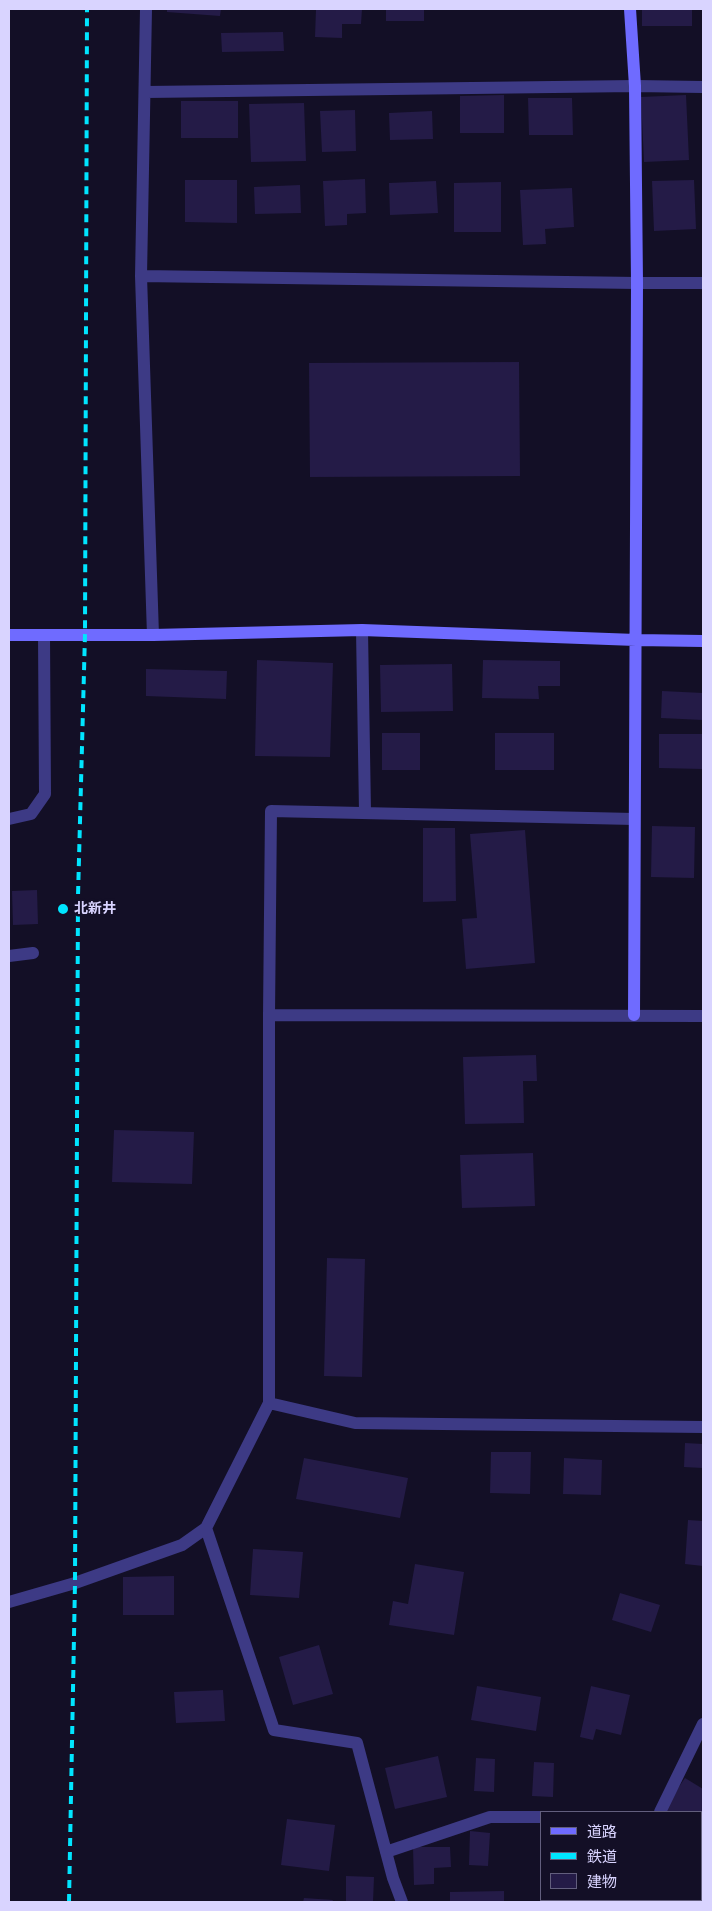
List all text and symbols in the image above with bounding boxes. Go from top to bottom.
place label: 北新井 [74,901,116,917]
marker: 北新井 [56,902,70,916]
legend [540,1811,702,1901]
text: 道路 [587,1822,617,1841]
text: 鉄道 [587,1847,617,1866]
text: 建物 [587,1872,617,1891]

